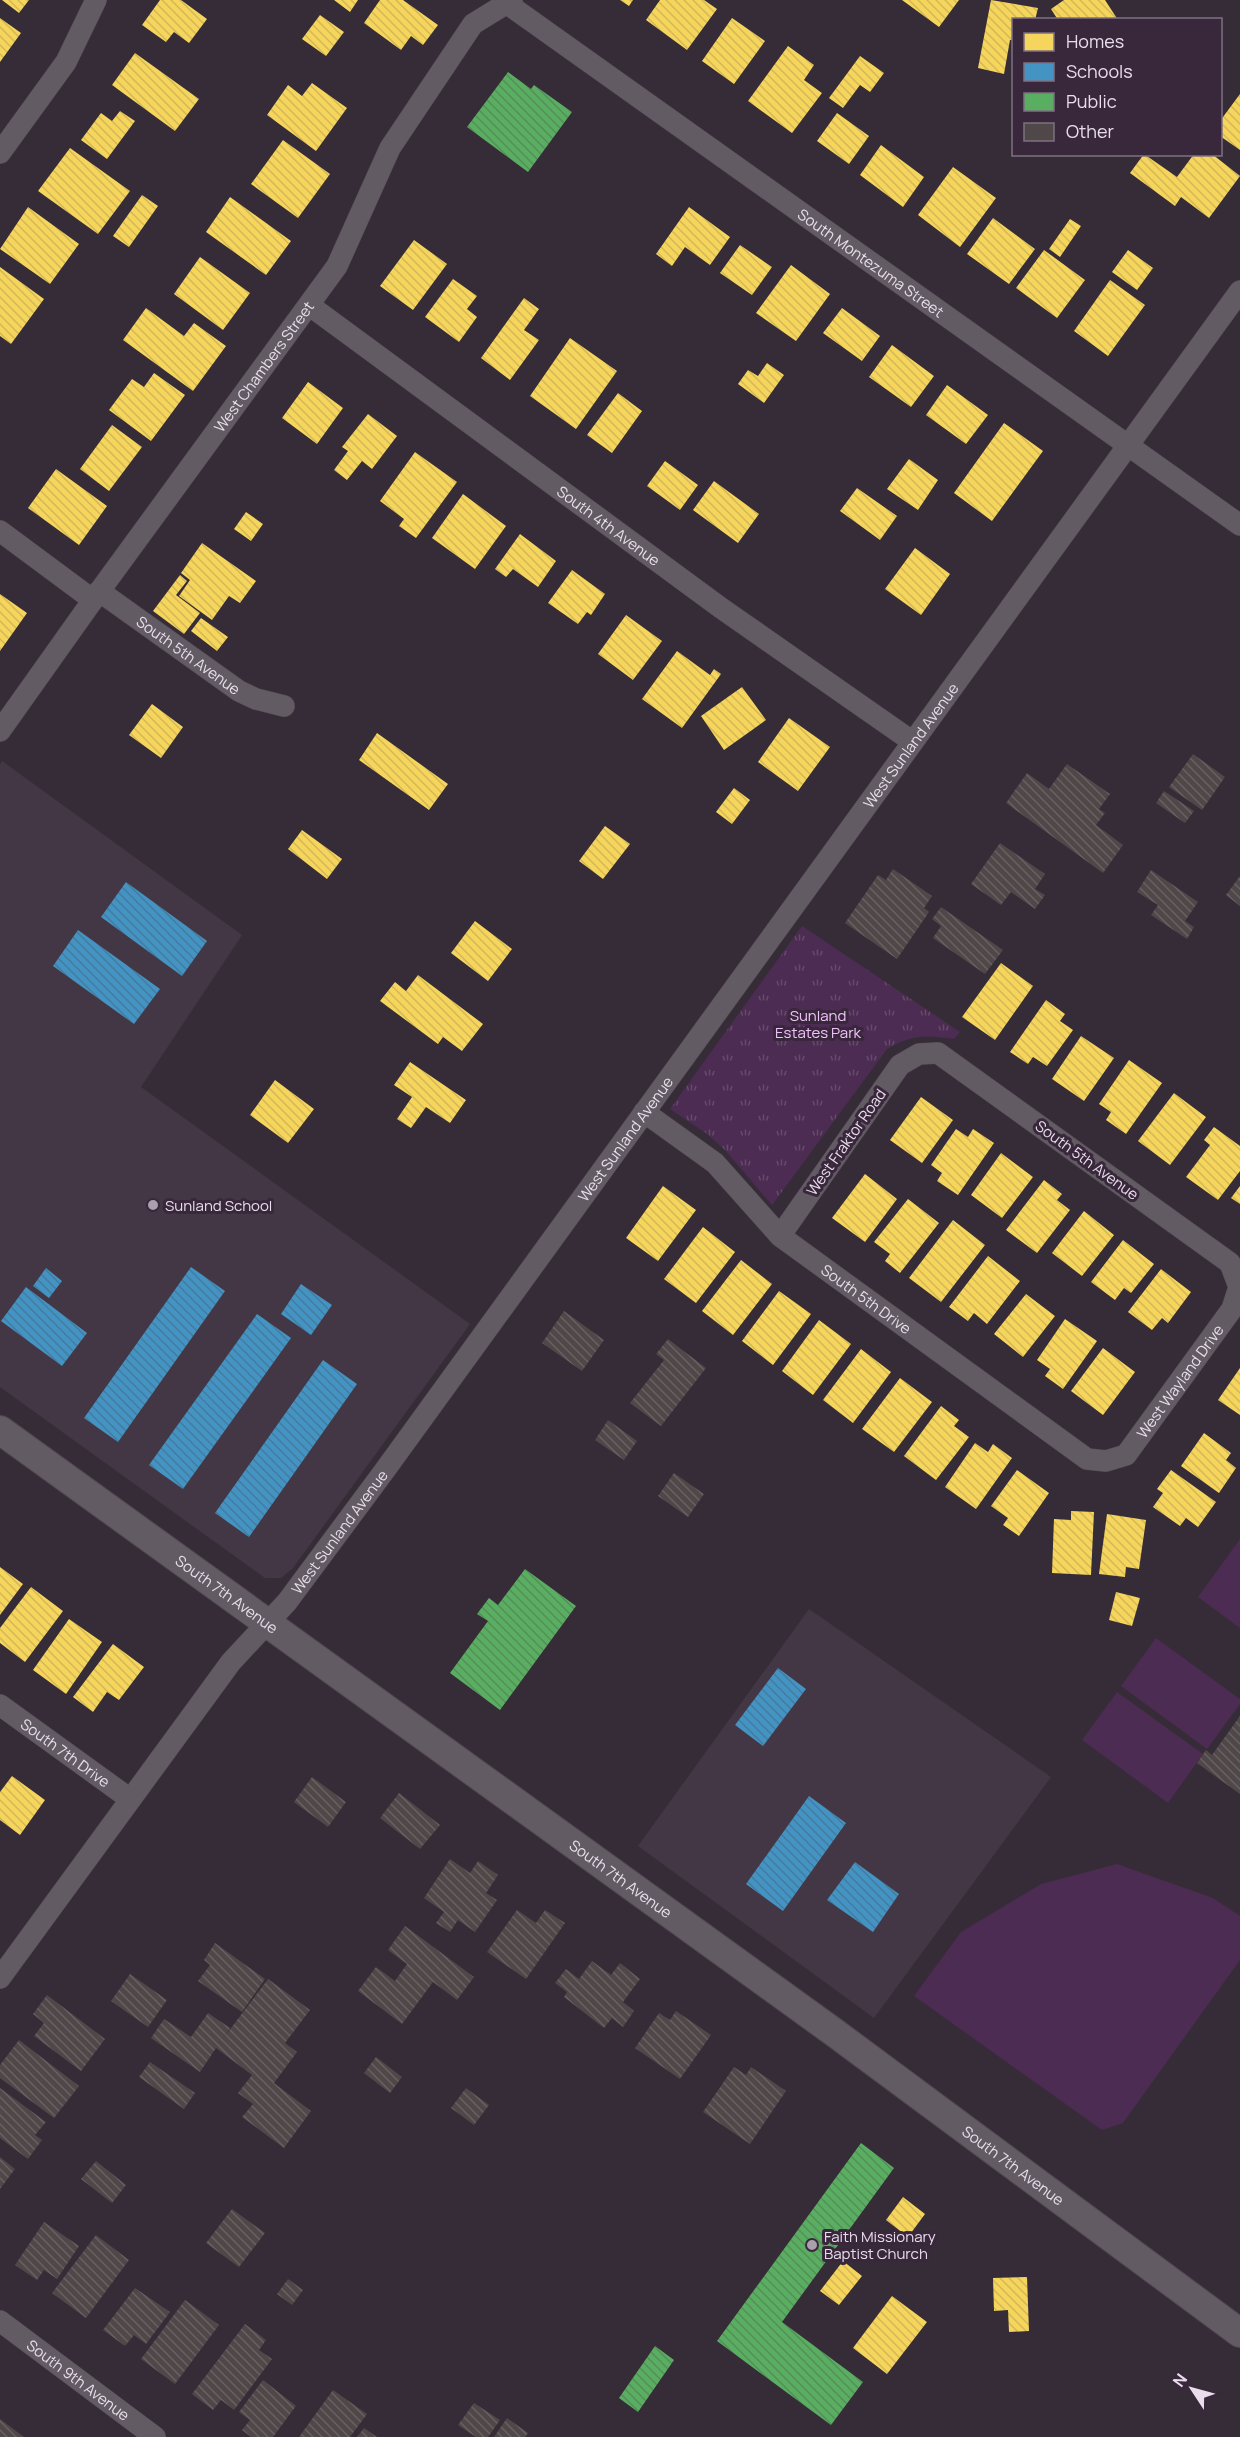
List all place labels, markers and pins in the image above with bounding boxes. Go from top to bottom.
place label: Sunland School [165,1195,272,1216]
marker: Sunland School [146,1198,160,1212]
place label: Faith Missionary Baptist Church [824,2226,936,2264]
marker: Faith Missionary Baptist Church [805,2238,819,2252]

